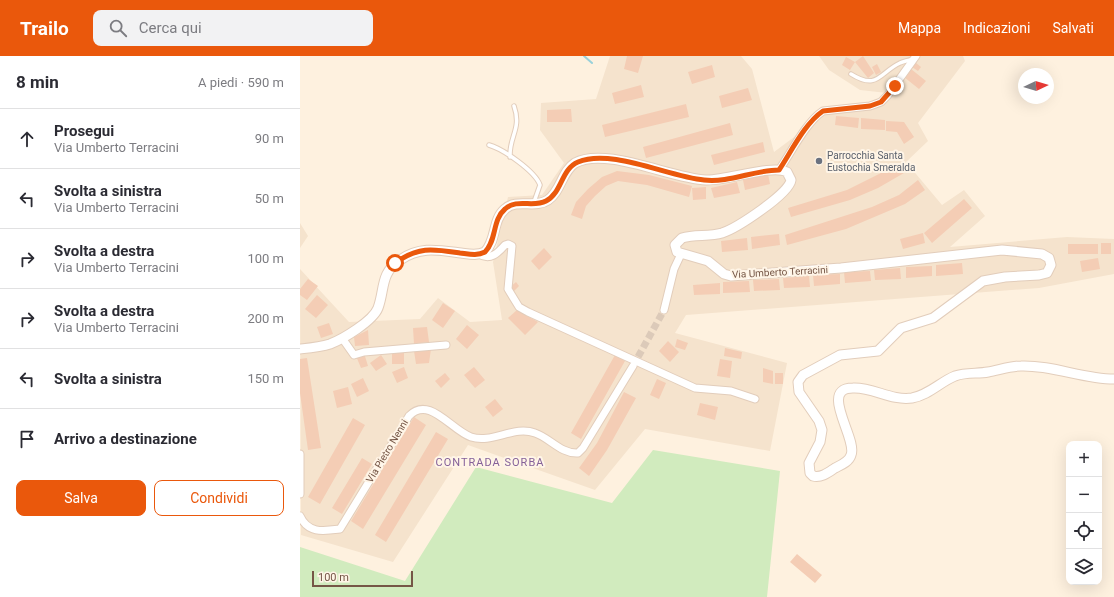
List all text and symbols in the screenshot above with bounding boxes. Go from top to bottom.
search box [93,10,373,46]
text: Trailo [20,17,69,40]
icon: search [107,17,129,39]
text: Cerca qui [139,19,202,37]
text: Mappa [898,20,941,36]
text: Indicazioni [963,20,1030,36]
text: Salvati [1052,20,1094,36]
north arrow [1018,68,1054,104]
text: 8 min [16,72,59,92]
text: A piedi · 590 m [198,75,284,90]
route end [886,77,904,95]
text: Prosegui [54,122,114,140]
icon: ahead [16,128,38,150]
text: 90 m [255,131,284,146]
text: Via Umberto Terracini [54,140,179,155]
place label: Parrocchia Santa Eustochia Smeralda [827,150,915,173]
marker: Parrocchia Santa Eustochia Smeralda [814,156,824,166]
text: Svolta a sinistra [54,182,162,200]
icon: left [16,188,38,210]
text: 50 m [255,191,284,206]
text: Via Umberto Terracini [54,200,179,215]
text: Svolta a destra [54,242,154,260]
icon: right [16,248,38,270]
text: 100 m [247,251,284,266]
route start [386,254,404,272]
text: Via Umberto Terracini [54,260,179,275]
street label: Via Umberto Terracini [732,264,828,280]
text: Svolta a destra [54,302,154,320]
icon: right [16,308,38,330]
text: 200 m [247,311,284,326]
text: Via Umberto Terracini [54,320,179,335]
icon: left [16,368,38,390]
text: Svolta a sinistra [54,370,162,388]
text: 150 m [247,371,284,386]
street label: Via Pietro Nenni [364,418,410,484]
icon: arrive [16,428,38,450]
text: Arrivo a destinazione [54,430,197,448]
map controls [1066,441,1102,585]
button: + [1066,441,1102,477]
district label: CONTRADA SORBA [436,456,544,469]
button: − [1066,477,1102,513]
button: Salva [16,480,146,516]
button: Condividi [154,480,284,516]
button: locate [1066,513,1102,549]
button: layers [1066,549,1102,585]
scale bar [312,569,413,588]
text: 100 m [318,571,349,584]

